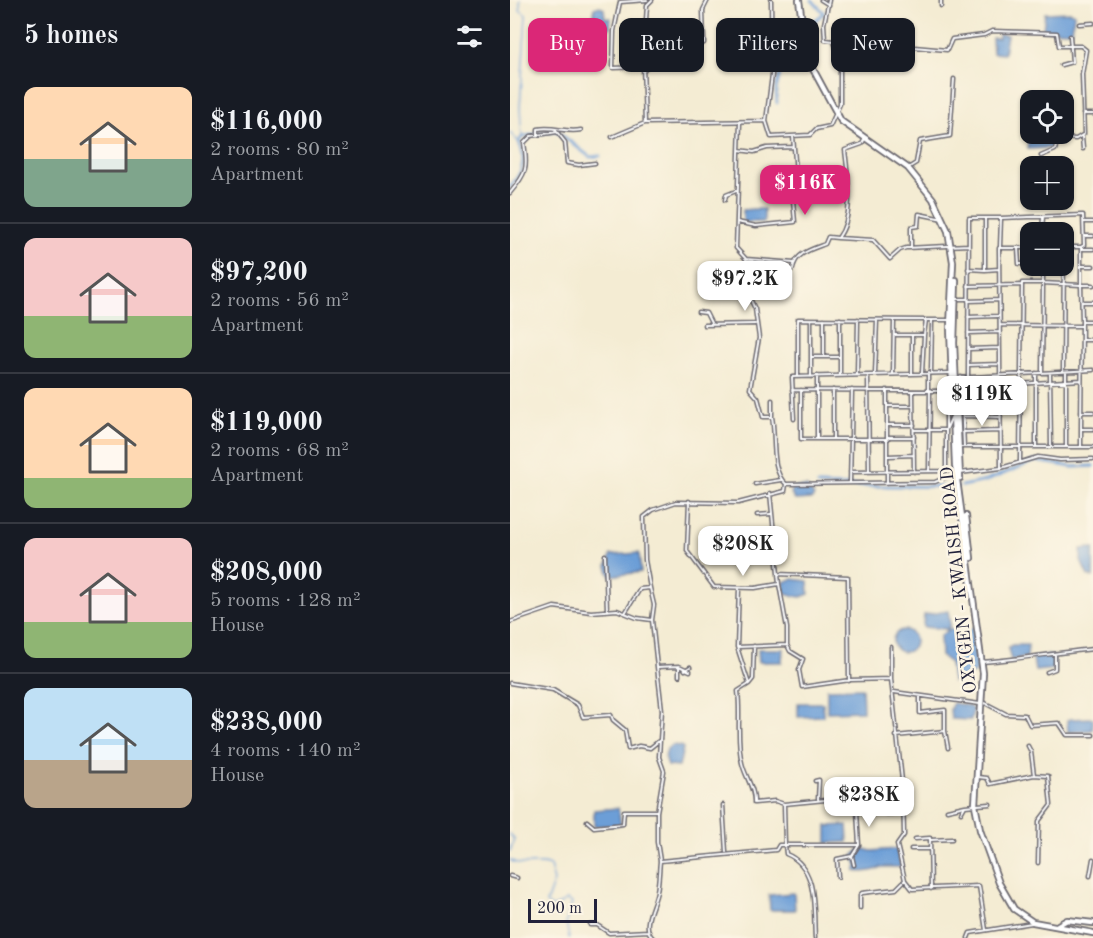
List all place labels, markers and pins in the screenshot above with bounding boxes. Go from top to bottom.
pin: $116K [763,165,847,216]
pin: $97.2K [696,261,794,312]
pin: $119K [940,376,1024,427]
pin: $208K [701,526,785,577]
pin: $238K [827,777,911,828]

